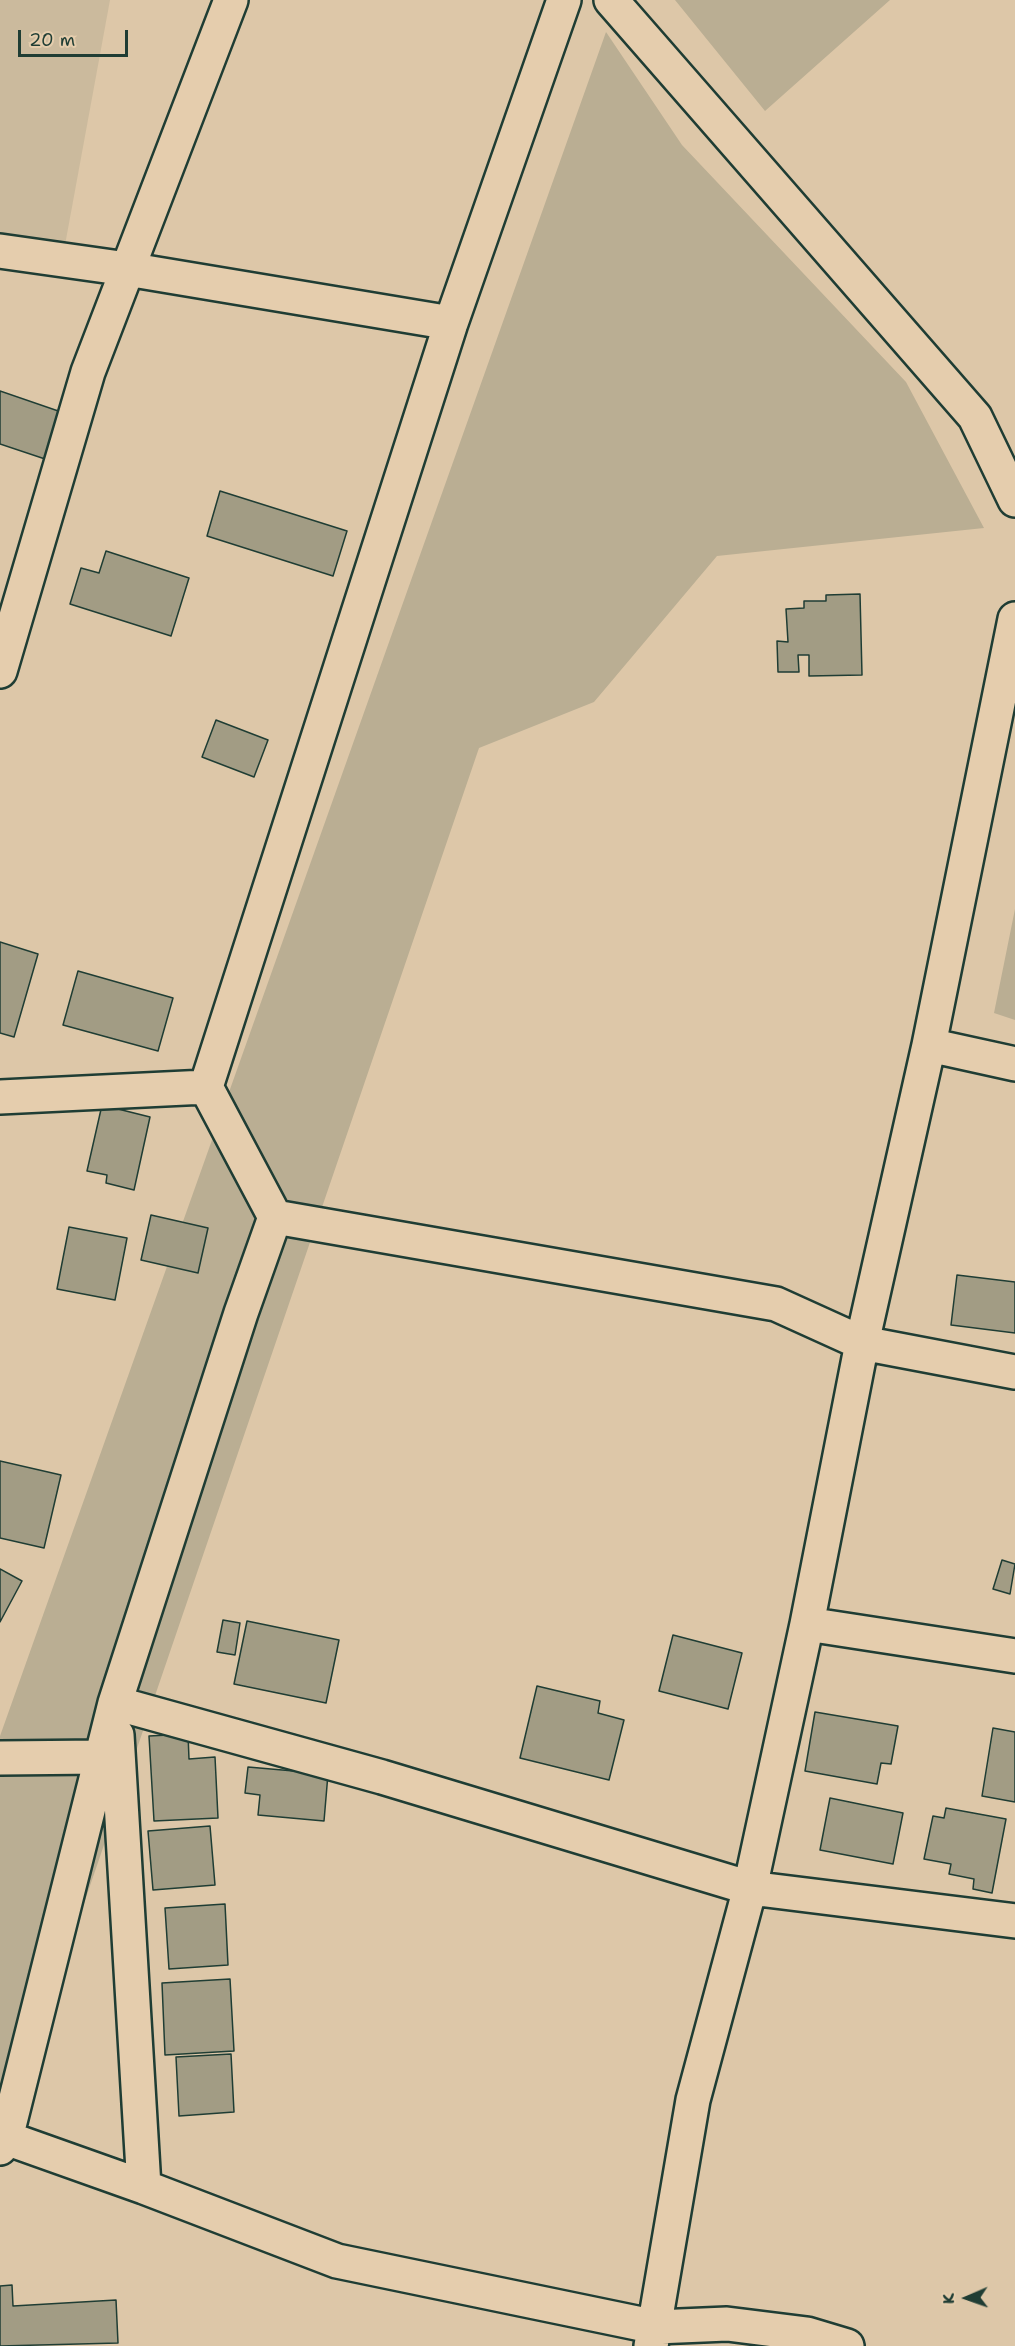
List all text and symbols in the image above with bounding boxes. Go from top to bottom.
scale bar [21,18,130,56]
text: 20 m [29,28,75,52]
north arrow [937,2268,997,2328]
text: K [938,2293,959,2304]

